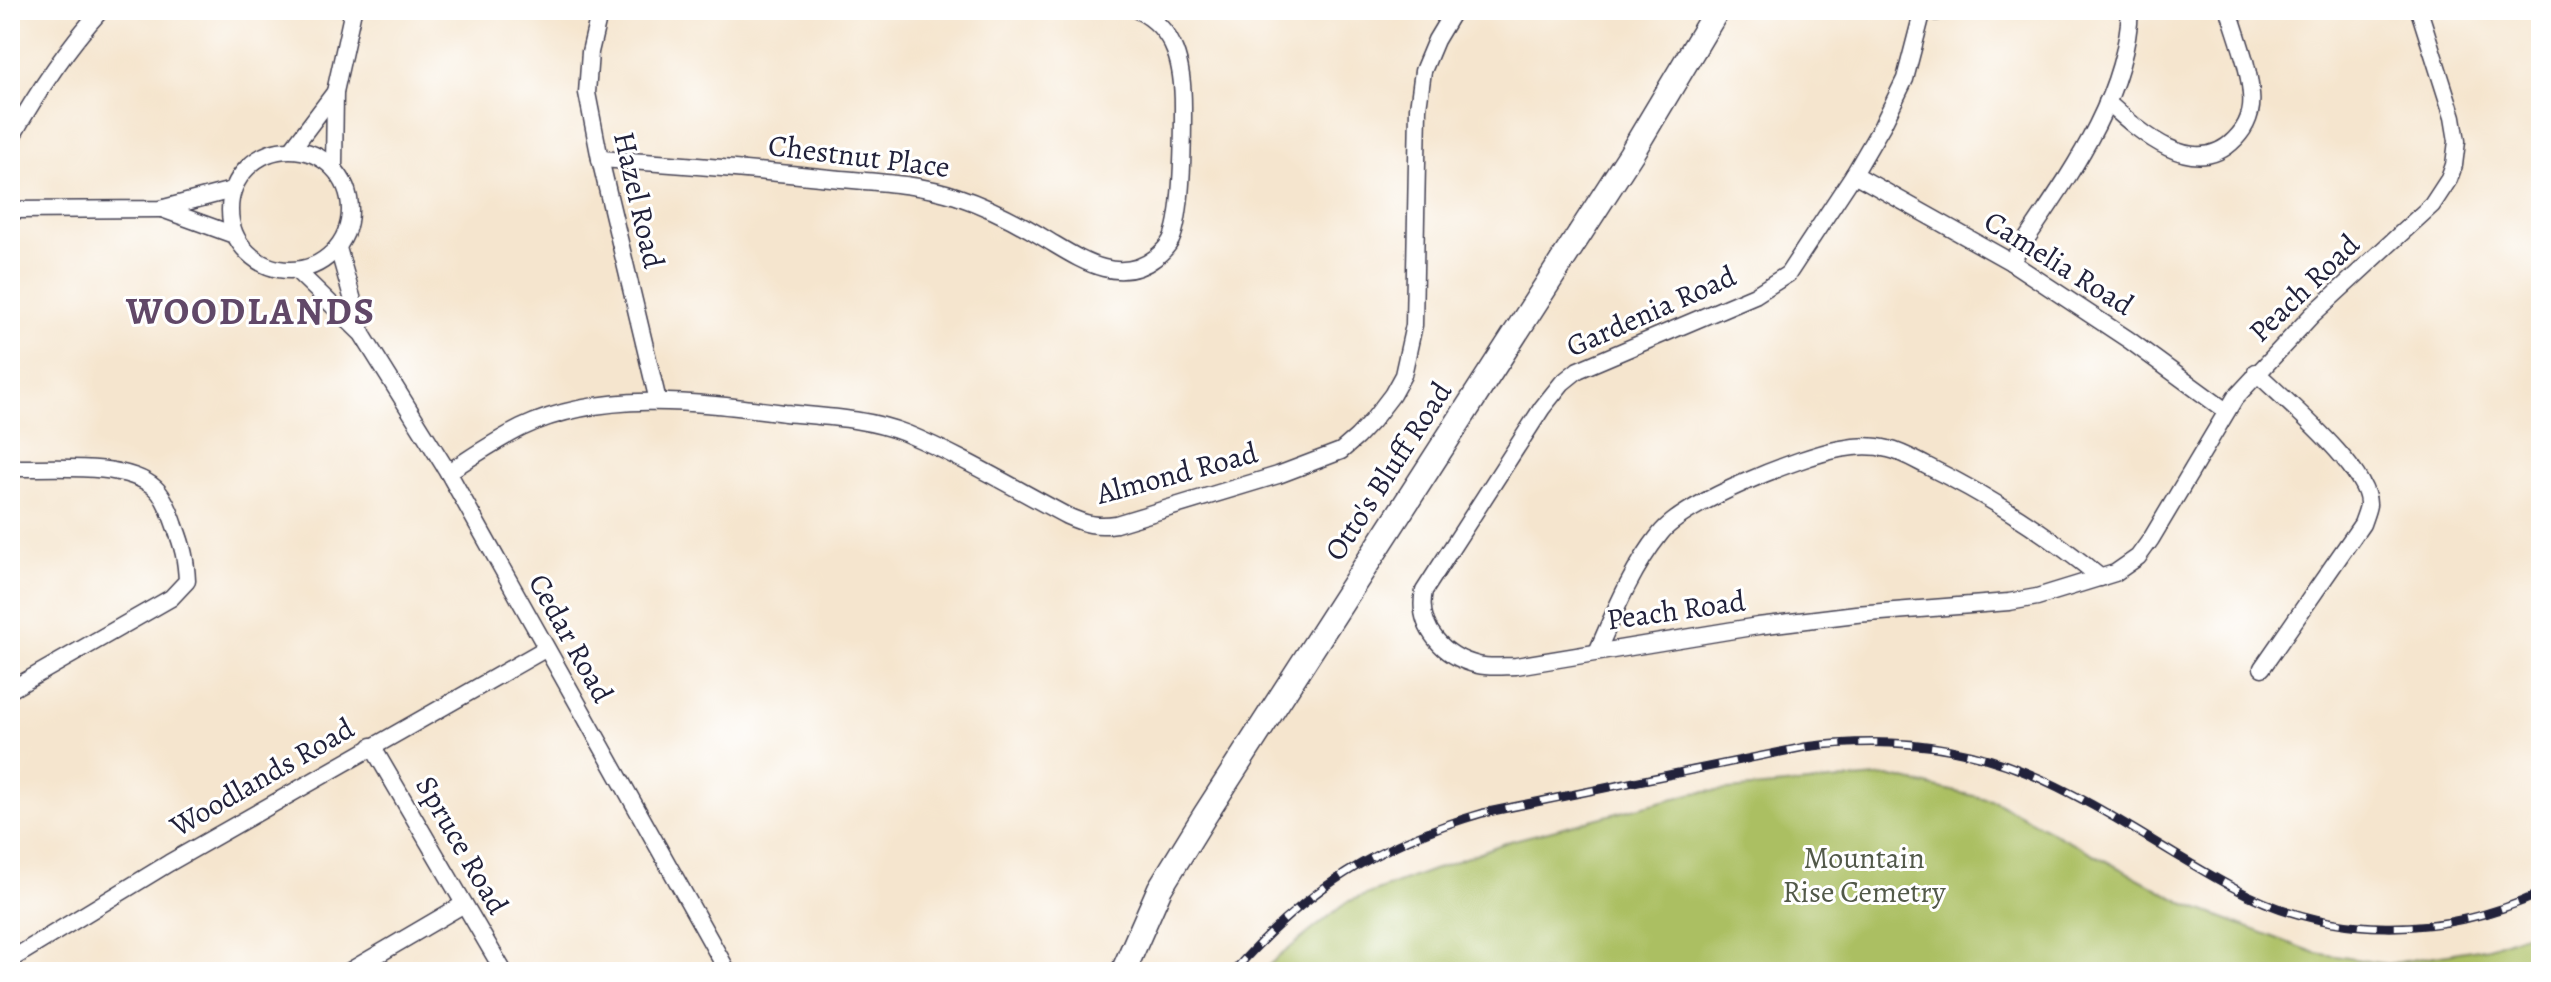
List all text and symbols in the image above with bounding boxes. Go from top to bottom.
street label: Chestnut Place [766,125,952,187]
street label: Hazel Road [604,128,674,273]
street label: Camelia Road [1977,201,2142,325]
street label: Peach Road [2240,224,2369,351]
street label: Gardenia Road [1560,255,1743,366]
district label: WOODLANDS [125,285,376,337]
street label: Otto's Bluff Road [1315,373,1461,568]
street label: Almond Road [1091,432,1263,514]
street label: Cedar Road [519,566,623,710]
street label: Peach Road [1604,580,1749,640]
street label: Woodlands Road [162,708,362,846]
street label: Spruce Road [406,768,518,922]
park label: Mountain Rise Cemetry [1782,838,1946,912]

